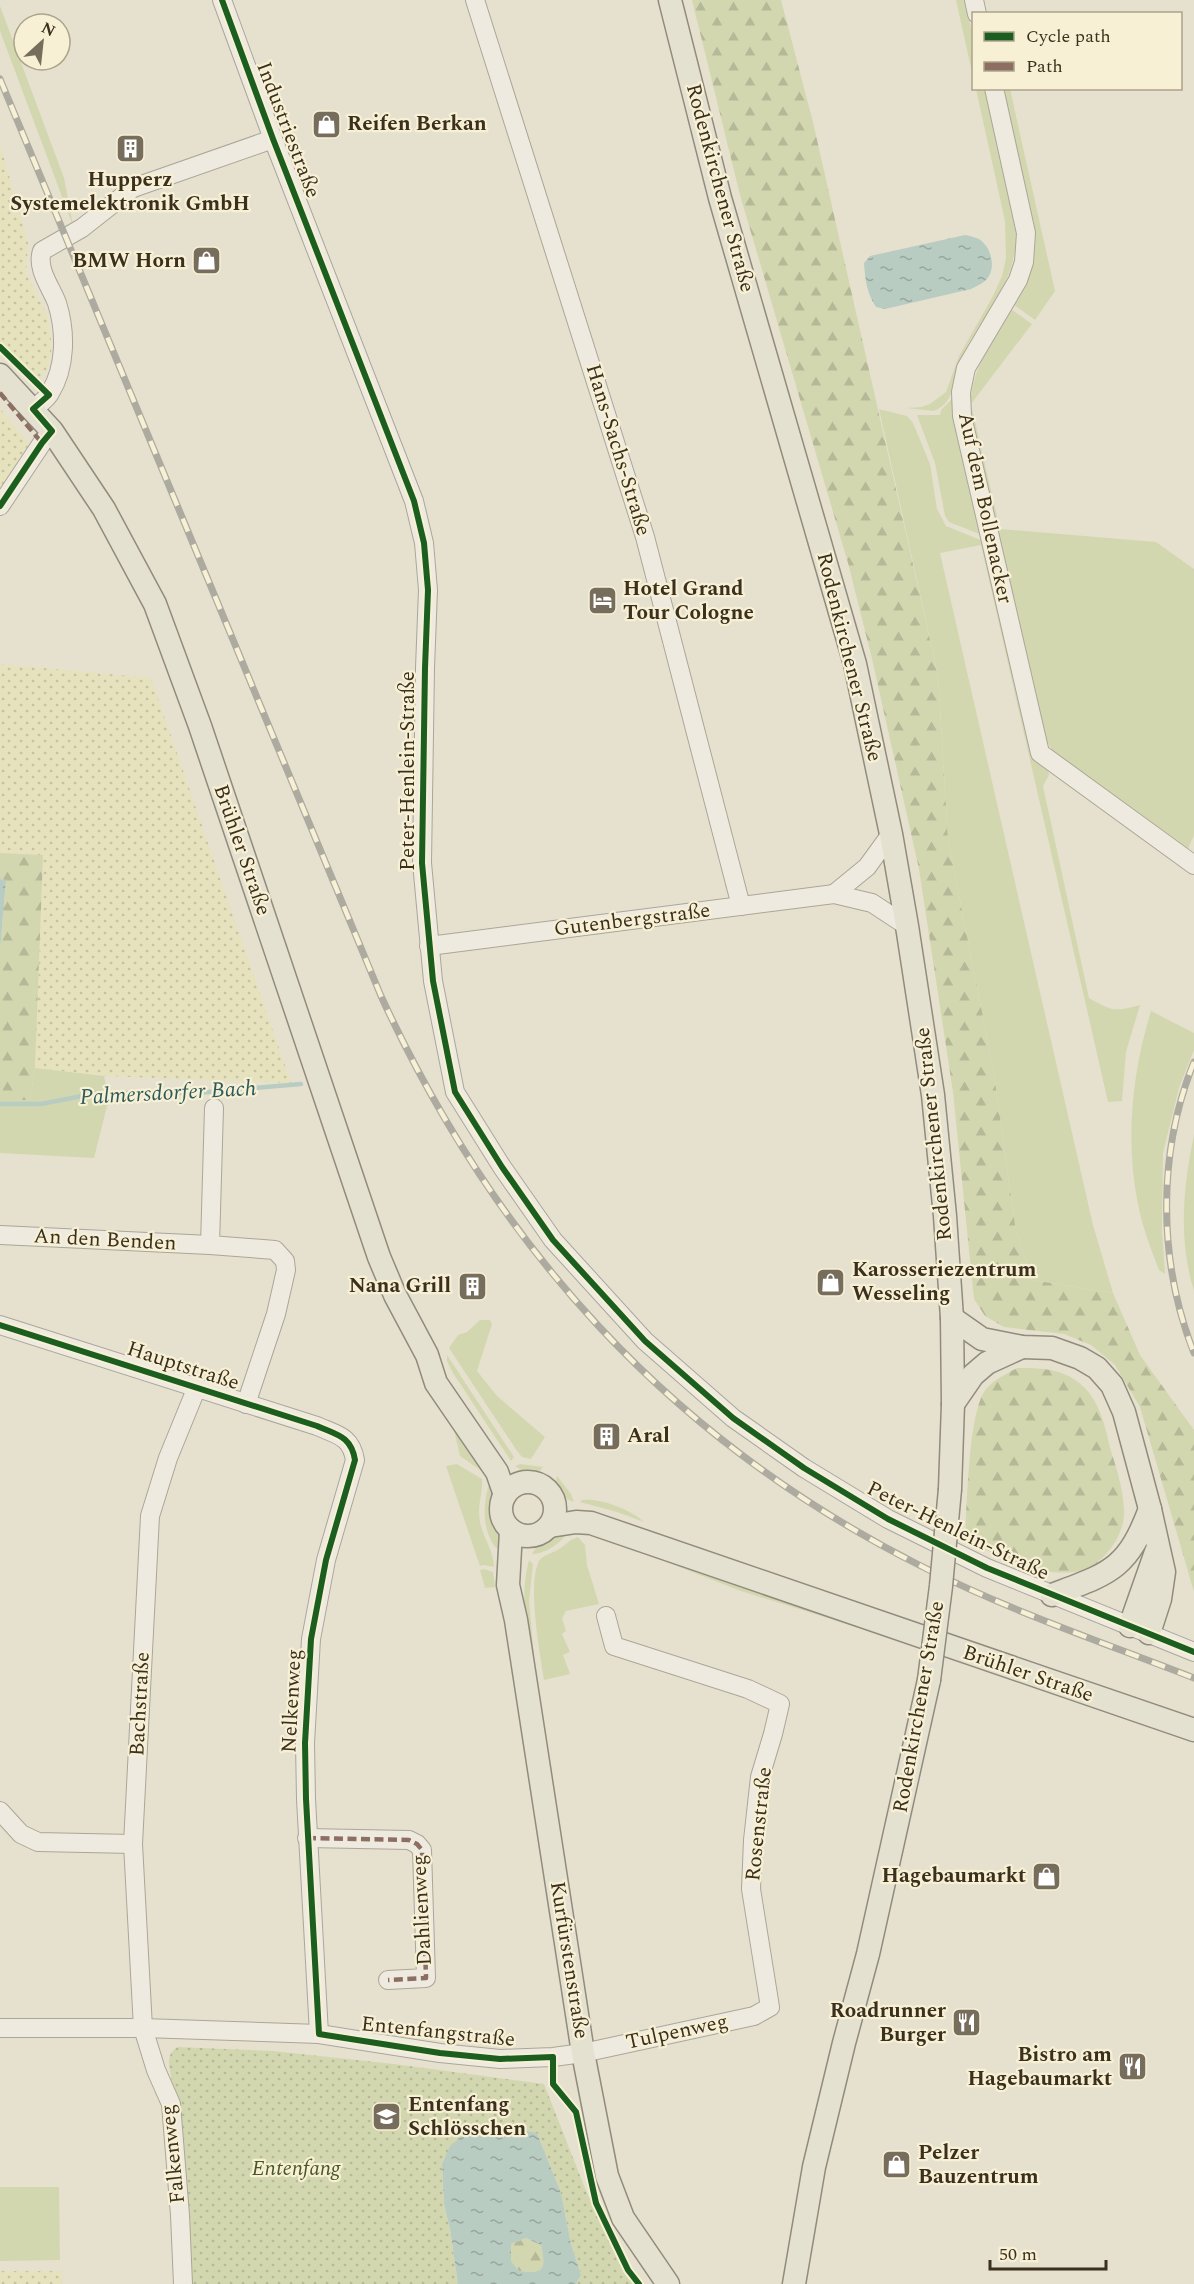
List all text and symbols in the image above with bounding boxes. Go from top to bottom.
north arrow [12,12,72,72]
legend [972,12,1182,90]
text: N [37,16,60,43]
text: Cycle path [1026,23,1111,50]
text: Path [1026,53,1063,80]
street label: Industriestraße [247,57,329,203]
street label: Rodenkirchener Straße [677,80,763,296]
shop icon: Reifen Berkan [310,108,342,140]
place label: Reifen Berkan [347,108,487,140]
building icon: Hupperz Systemelektronik GmbH [114,133,146,165]
place label: Hupperz Systemelektronik GmbH [10,164,250,220]
place label: BMW Horn [72,245,186,277]
shop icon: BMW Horn [191,245,223,277]
street label: Hans-Sachs-Straße [577,360,659,540]
street label: Auf dem Bollenacker [949,409,1021,607]
street label: Rodenkirchener Straße [808,549,890,765]
place label: Hotel Grand Tour Cologne [623,573,754,629]
hotel icon: Hotel Grand Tour Cologne [586,585,618,617]
street label: Peter-Henlein-Straße [392,671,424,871]
street label: Brühler Straße [205,780,279,920]
street label: Gutenbergstraße [552,895,712,945]
street label: Rodenkirchener Straße [907,1026,961,1242]
water label: Palmersdorfer Bach [79,1072,257,1114]
street label: An den Benden [33,1220,177,1260]
place label: Karosseriezentrum Wesseling [852,1254,1036,1310]
shop icon: Karosseriezentrum Wesseling [815,1266,847,1298]
place label: Nana Grill [349,1270,451,1302]
building icon: Nana Grill [456,1270,488,1302]
street label: Hauptstraße [123,1333,243,1399]
building icon: Aral [590,1420,622,1452]
place label: Aral [627,1420,670,1452]
street label: Peter-Henlein-Straße [861,1473,1055,1589]
street label: Rodenkirchener Straße [885,1598,953,1816]
street label: Brühler Straße [958,1637,1098,1711]
street label: Nelkenweg [273,1648,311,1754]
street label: Bachstraße [121,1651,159,1757]
street label: Rosenstraße [737,1765,781,1883]
street label: Dahlienweg [403,1854,441,1966]
place label: Hagebaumarkt [882,1860,1026,1892]
shop icon: Hagebaumarkt [1031,1860,1063,1892]
street label: Kurfürstenstraße [541,1879,597,2041]
place label: Roadrunner Burger [830,1995,946,2051]
street label: Tulpenweg [623,2006,731,2058]
restaurant icon: Roadrunner Burger [951,2007,983,2039]
street label: Entenfangstraße [359,2008,517,2056]
place label: Bistro am Hagebaumarkt [968,2039,1112,2095]
restaurant icon: Bistro am Hagebaumarkt [1117,2051,1149,2083]
place label: Entenfang Schlösschen [408,2089,526,2145]
school or university icon: Entenfang Schlösschen [371,2101,403,2133]
street label: Falkenweg [152,2103,194,2205]
place label: Pelzer Bauzentrum [918,2137,1039,2193]
shop icon: Pelzer Bauzentrum [881,2149,913,2181]
park label: Entenfang [252,2153,341,2185]
scale bar [990,2233,1106,2271]
text: 50 m [999,2241,1037,2268]

